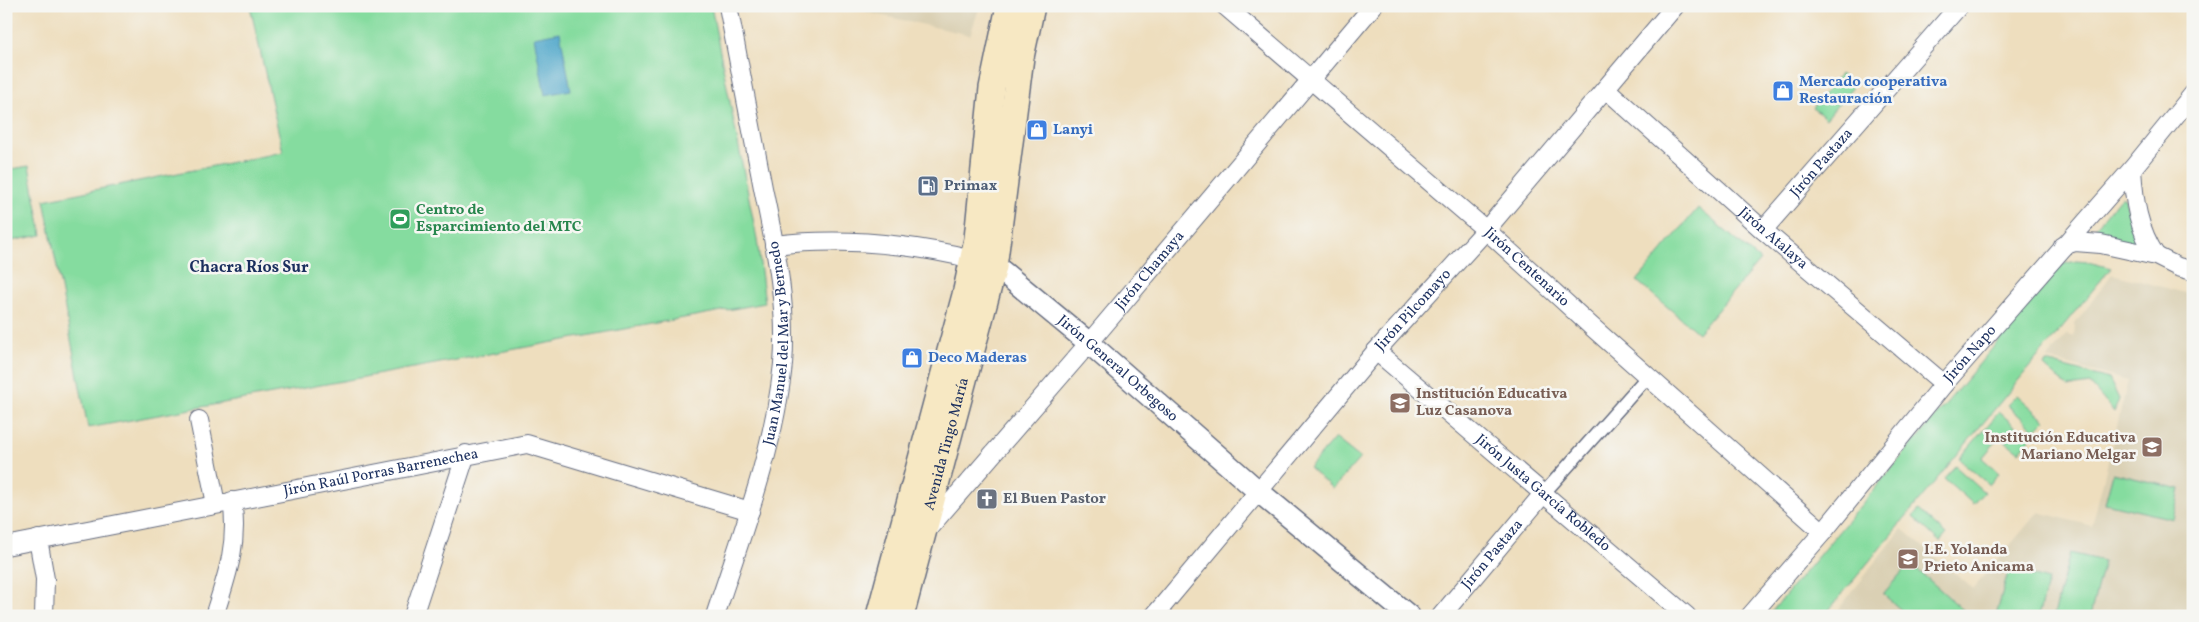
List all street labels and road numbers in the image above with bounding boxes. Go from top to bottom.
street label: Jirón Pastaza [1785,124,1858,202]
street label: Jirón Atalaya [1734,202,1812,274]
street label: Jirón Centenario [1479,223,1574,312]
street label: Jirón Chamaya [1110,226,1190,315]
street label: Juan Manuel del Mar y Bernedo [758,239,795,448]
street label: Jirón Pilcomayo [1370,264,1456,356]
street label: Jirón General Orbegoso [1053,310,1183,427]
street label: Jirón Napo [1939,321,2001,388]
street label: Avenida Tingo María [919,375,975,513]
street label: Jirón Justa García Robledo [1471,429,1615,557]
street label: Jirón Raúl Porras Barrenechea [282,443,480,502]
street label: Jirón Pastaza [1457,515,1528,594]

